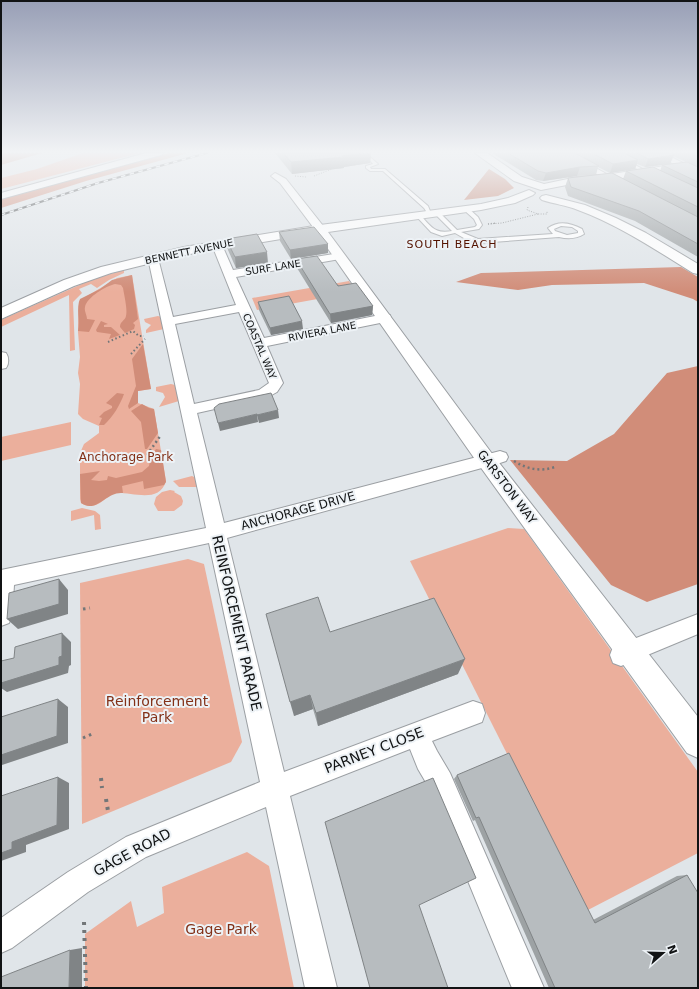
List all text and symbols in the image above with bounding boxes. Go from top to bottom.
street label: BENNETT AVENUE [144,237,234,266]
district label: SOUTH BEACH [407,238,497,251]
street label: SURF LANE [245,258,302,277]
street label: COASTAL WAY [241,312,279,382]
street label: RIVIERA LANE [287,320,357,343]
street label: GARSTON WAY [475,447,540,527]
park label: Anchorage Park [79,450,173,464]
street label: ANCHORAGE DRIVE [239,489,357,533]
street label: REINFORCEMENT PARADE [209,534,265,712]
park label: Reinforcement Park [106,693,209,725]
street label: PARNEY CLOSE [322,724,426,776]
street label: GAGE ROAD [91,825,173,879]
park label: Gage Park [185,921,258,937]
north arrow [643,933,683,973]
text: N [664,943,680,956]

